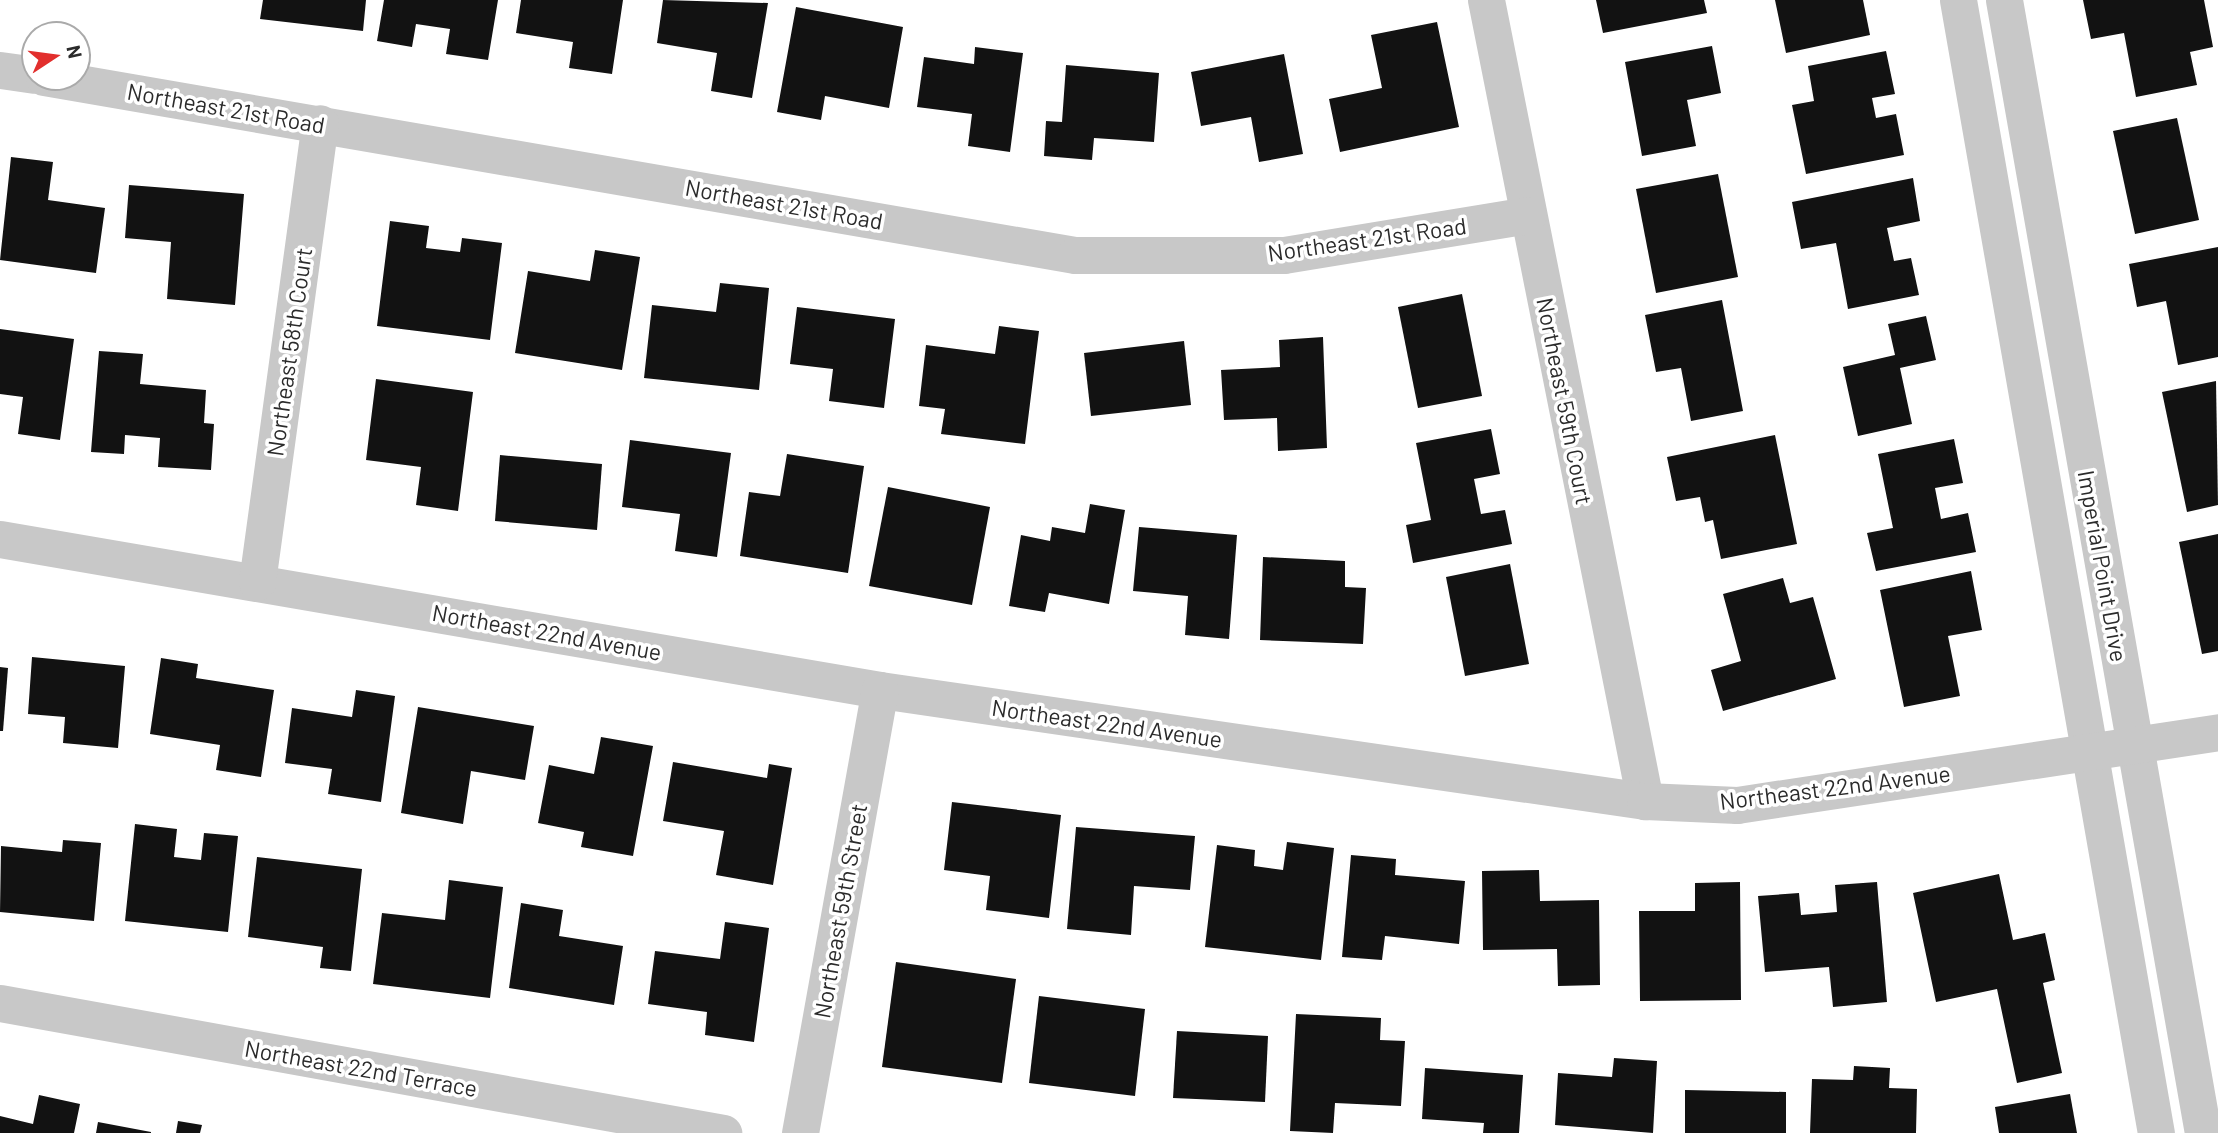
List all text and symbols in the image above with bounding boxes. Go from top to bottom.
north arrow [21,21,91,91]
text: N [62,43,88,60]
street label: Northeast 21st Road [125,77,327,139]
street label: Northeast 21st Road [683,173,885,235]
street label: Northeast 21st Road [1266,211,1468,267]
street label: Northeast 58th Court [261,246,317,458]
street label: Northeast 59th Court [1531,295,1599,507]
street label: Imperial Point Drive [2073,468,2133,664]
street label: Northeast 22nd Avenue [430,598,664,666]
street label: Northeast 22nd Avenue [990,693,1224,753]
street label: Northeast 22nd Avenue [1718,759,1952,815]
street label: Northeast 59th Street [808,802,872,1020]
street label: Northeast 22nd Terrace [243,1034,479,1102]

